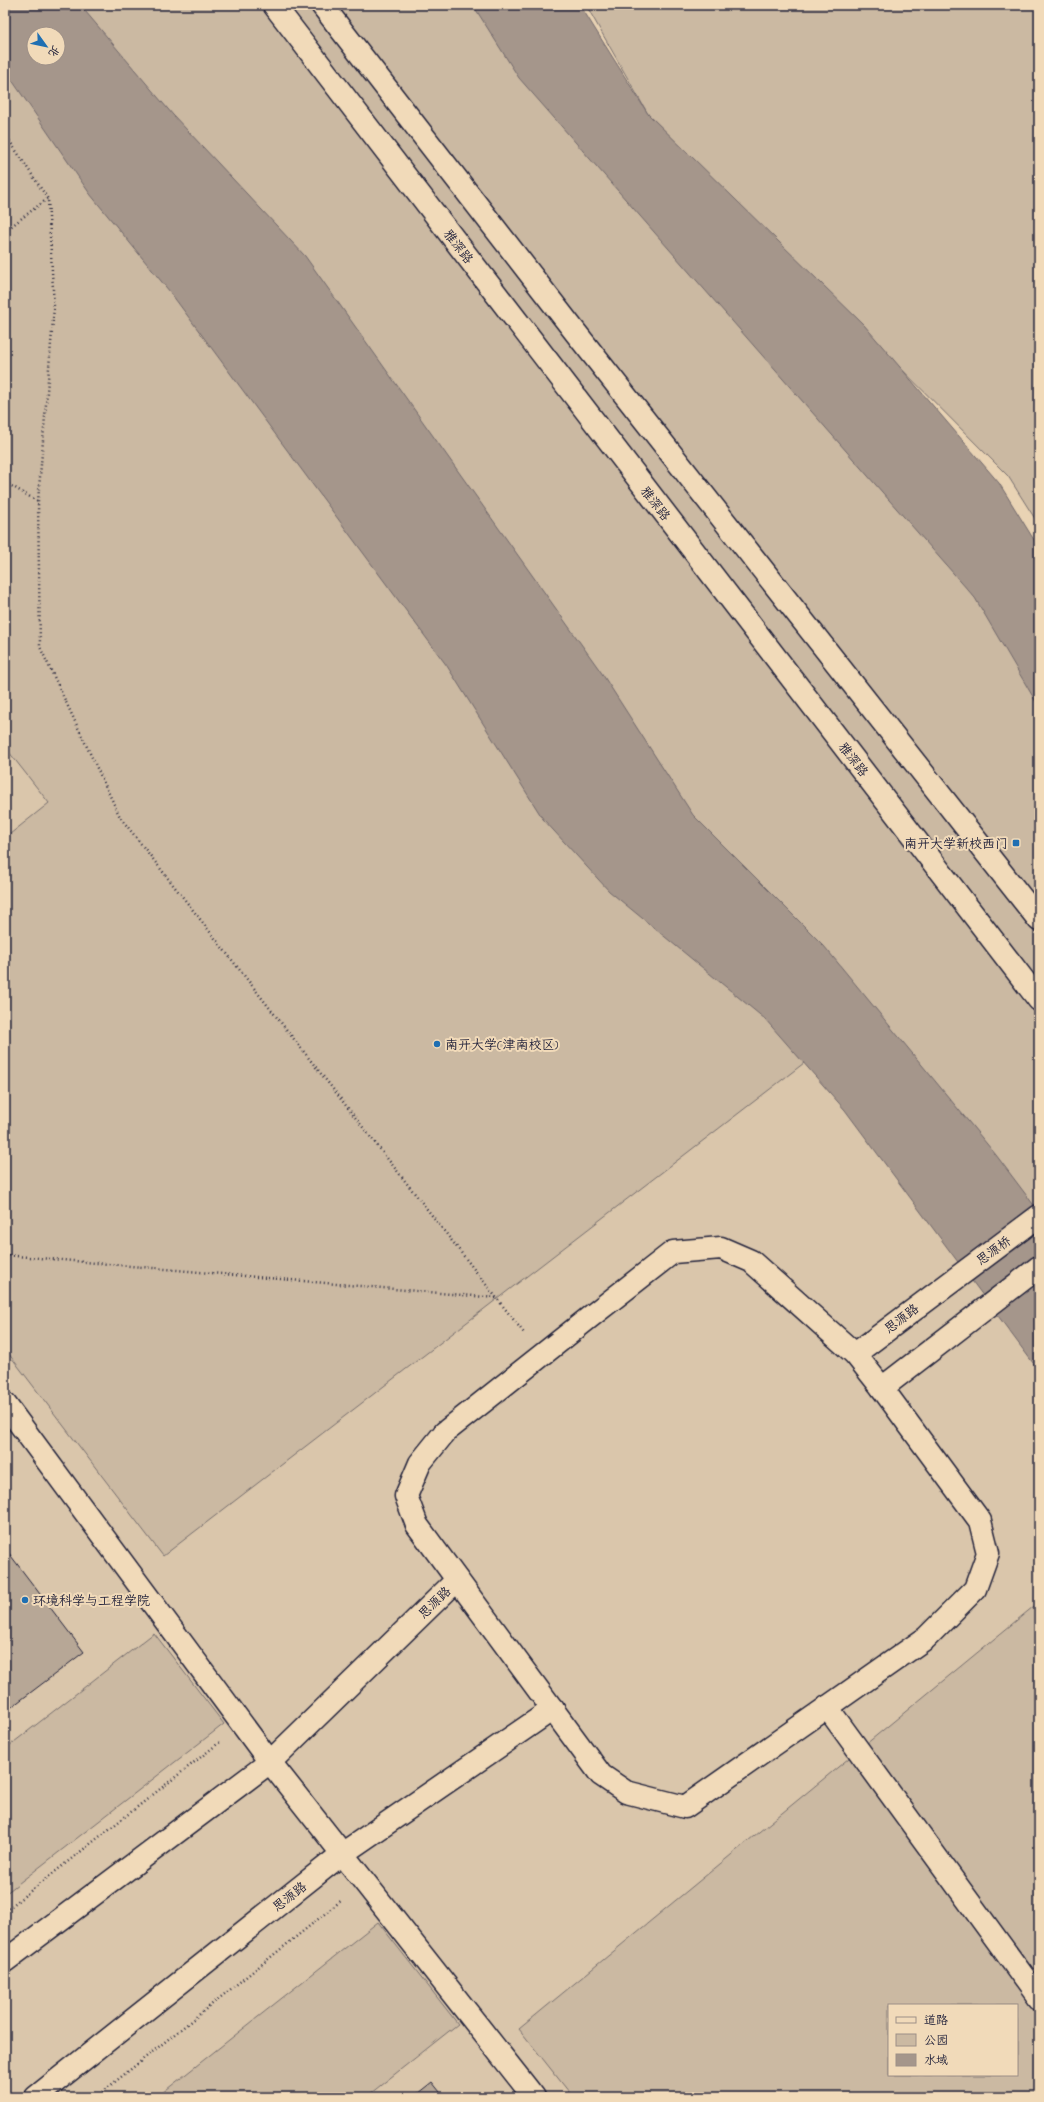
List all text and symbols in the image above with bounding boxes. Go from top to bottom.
north arrow [26,26,66,66]
text: 北 [44,42,63,60]
street label: 雅深路 [438,226,477,268]
street label: 雅深路 [635,483,674,525]
street label: 雅深路 [833,739,872,781]
place label: 南开大学新校西门 [904,835,1008,854]
marker: 南开大学新校西门 [1011,838,1021,848]
place label: 南开大学(津南校区) [445,1036,558,1055]
marker: 南开大学(津南校区) [432,1039,442,1049]
street label: 思源桥 [973,1232,1015,1270]
street label: 思源路 [881,1300,923,1339]
street label: 思源路 [414,1583,456,1623]
place label: 环境科学与工程学院 [33,1592,150,1611]
marker: 环境科学与工程学院 [20,1595,30,1605]
street label: 思源路 [269,1878,311,1917]
legend [888,2004,1018,2076]
text: 道路 [924,2012,948,2030]
text: 公园 [924,2032,948,2050]
text: 水域 [924,2052,948,2070]

